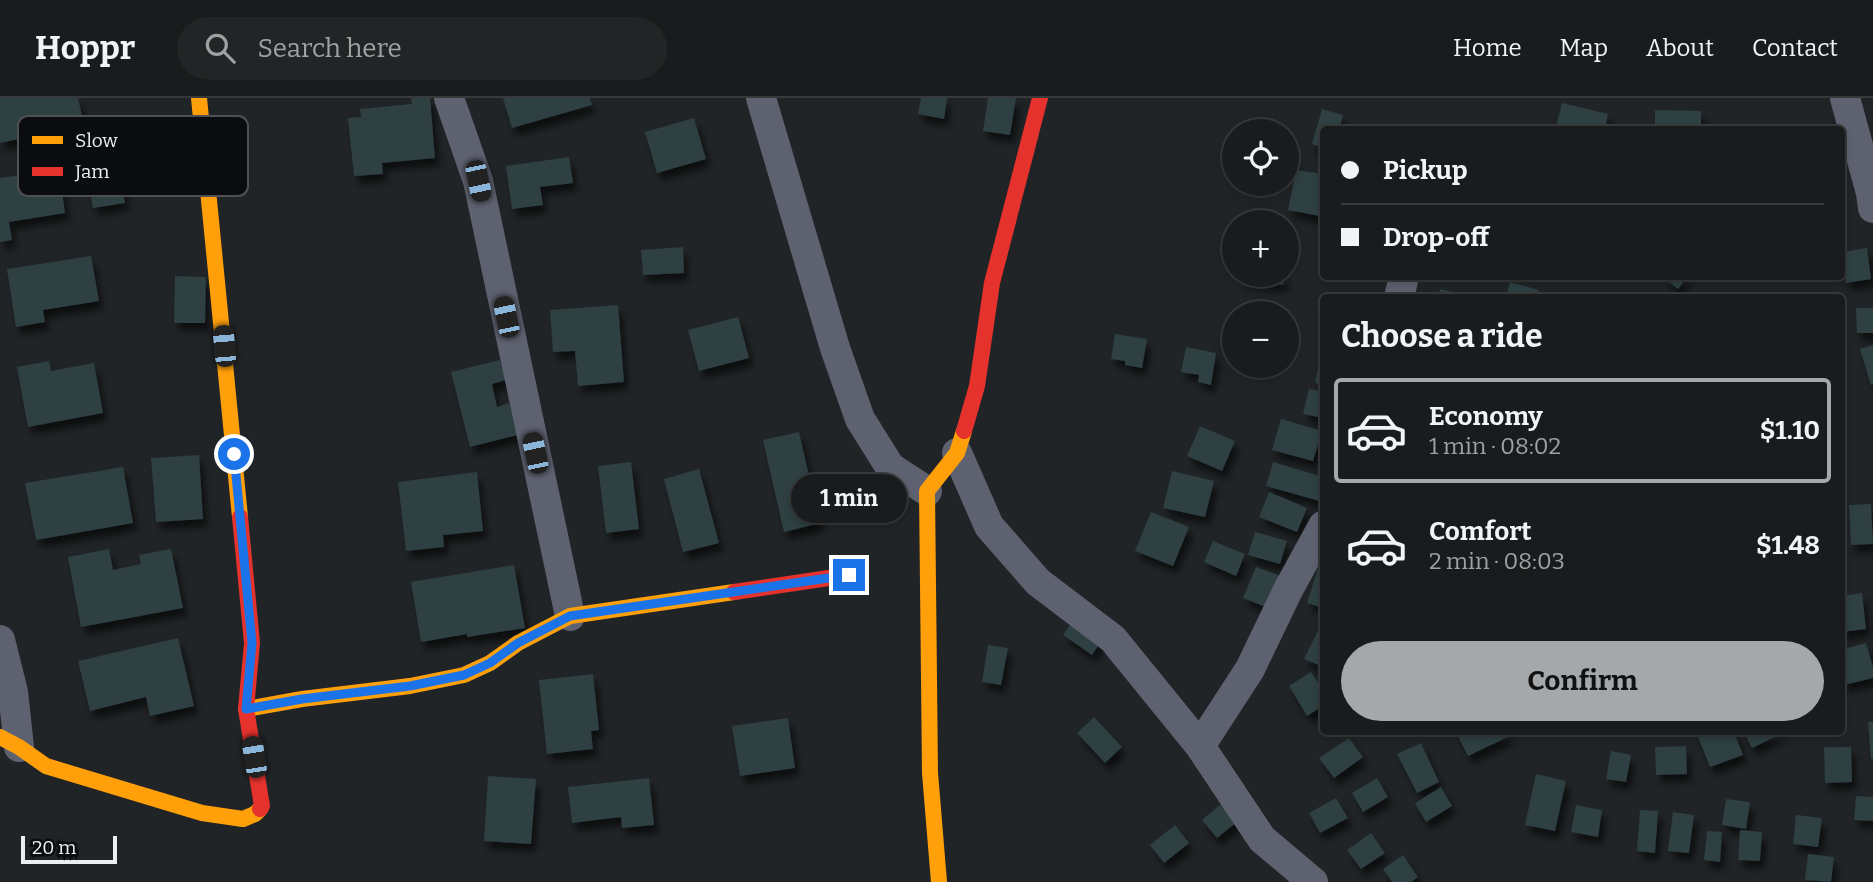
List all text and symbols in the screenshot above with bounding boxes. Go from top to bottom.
search box [177,17,667,80]
text: Hoppr [35,28,135,68]
icon: search [201,29,239,67]
text: Search here [257,33,402,64]
text: Home [1453,34,1522,62]
text: Map [1560,34,1608,62]
text: About [1646,34,1714,62]
text: Contact [1752,34,1838,62]
legend [18,116,248,196]
map controls [1222,119,1299,378]
button: locate [1222,119,1299,196]
text: Slow [75,129,118,152]
text: Pickup [1383,155,1468,186]
car [464,158,493,204]
text: Jam [74,160,109,183]
button: + [1222,210,1299,287]
text: Drop-off [1383,222,1489,253]
car [492,294,521,340]
button: − [1222,301,1299,378]
text: Choose a ride [1341,317,1542,355]
car [212,324,237,368]
icon: car [1345,399,1408,462]
text: Economy [1429,401,1543,432]
text: $1.10 [1760,415,1820,446]
car [521,430,550,476]
text: 1 min · 08:02 [1429,432,1561,460]
route start [218,438,250,470]
callout: 1 min [791,474,907,522]
text: 1 min [820,484,878,512]
icon: car [1345,514,1408,577]
text: Comfort [1429,516,1532,547]
text: $1.48 [1756,530,1820,561]
text: 2 min · 08:03 [1429,547,1565,575]
route end [833,559,865,591]
button: Confirm [1341,641,1824,721]
car [241,735,268,779]
scale bar [21,833,117,865]
text: 20 m [32,836,76,859]

